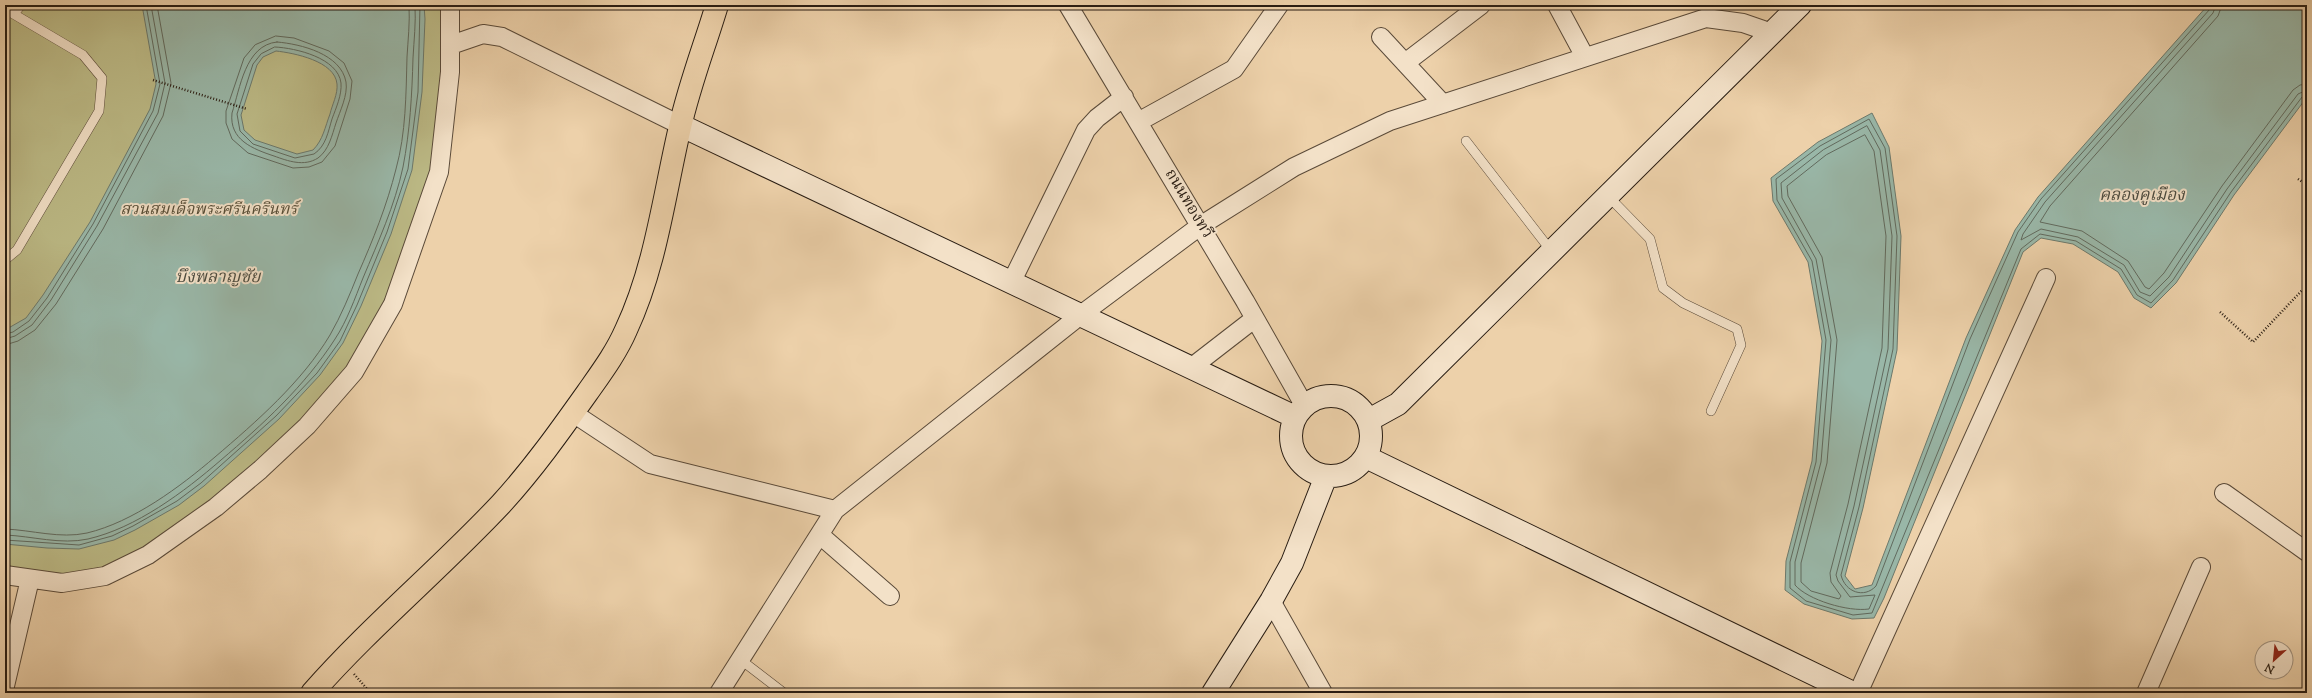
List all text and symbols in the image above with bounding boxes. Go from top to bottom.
street label: ถนนทองทวี [1158,165,1218,243]
water label: คลองคูเมือง [2099,184,2186,208]
park label: สวนสมเด็จพระศรีนครินทร์ [121,199,301,222]
water label: บึงพลาญชัย [176,266,261,290]
north arrow [2254,640,2294,680]
text: N [2262,659,2278,678]

